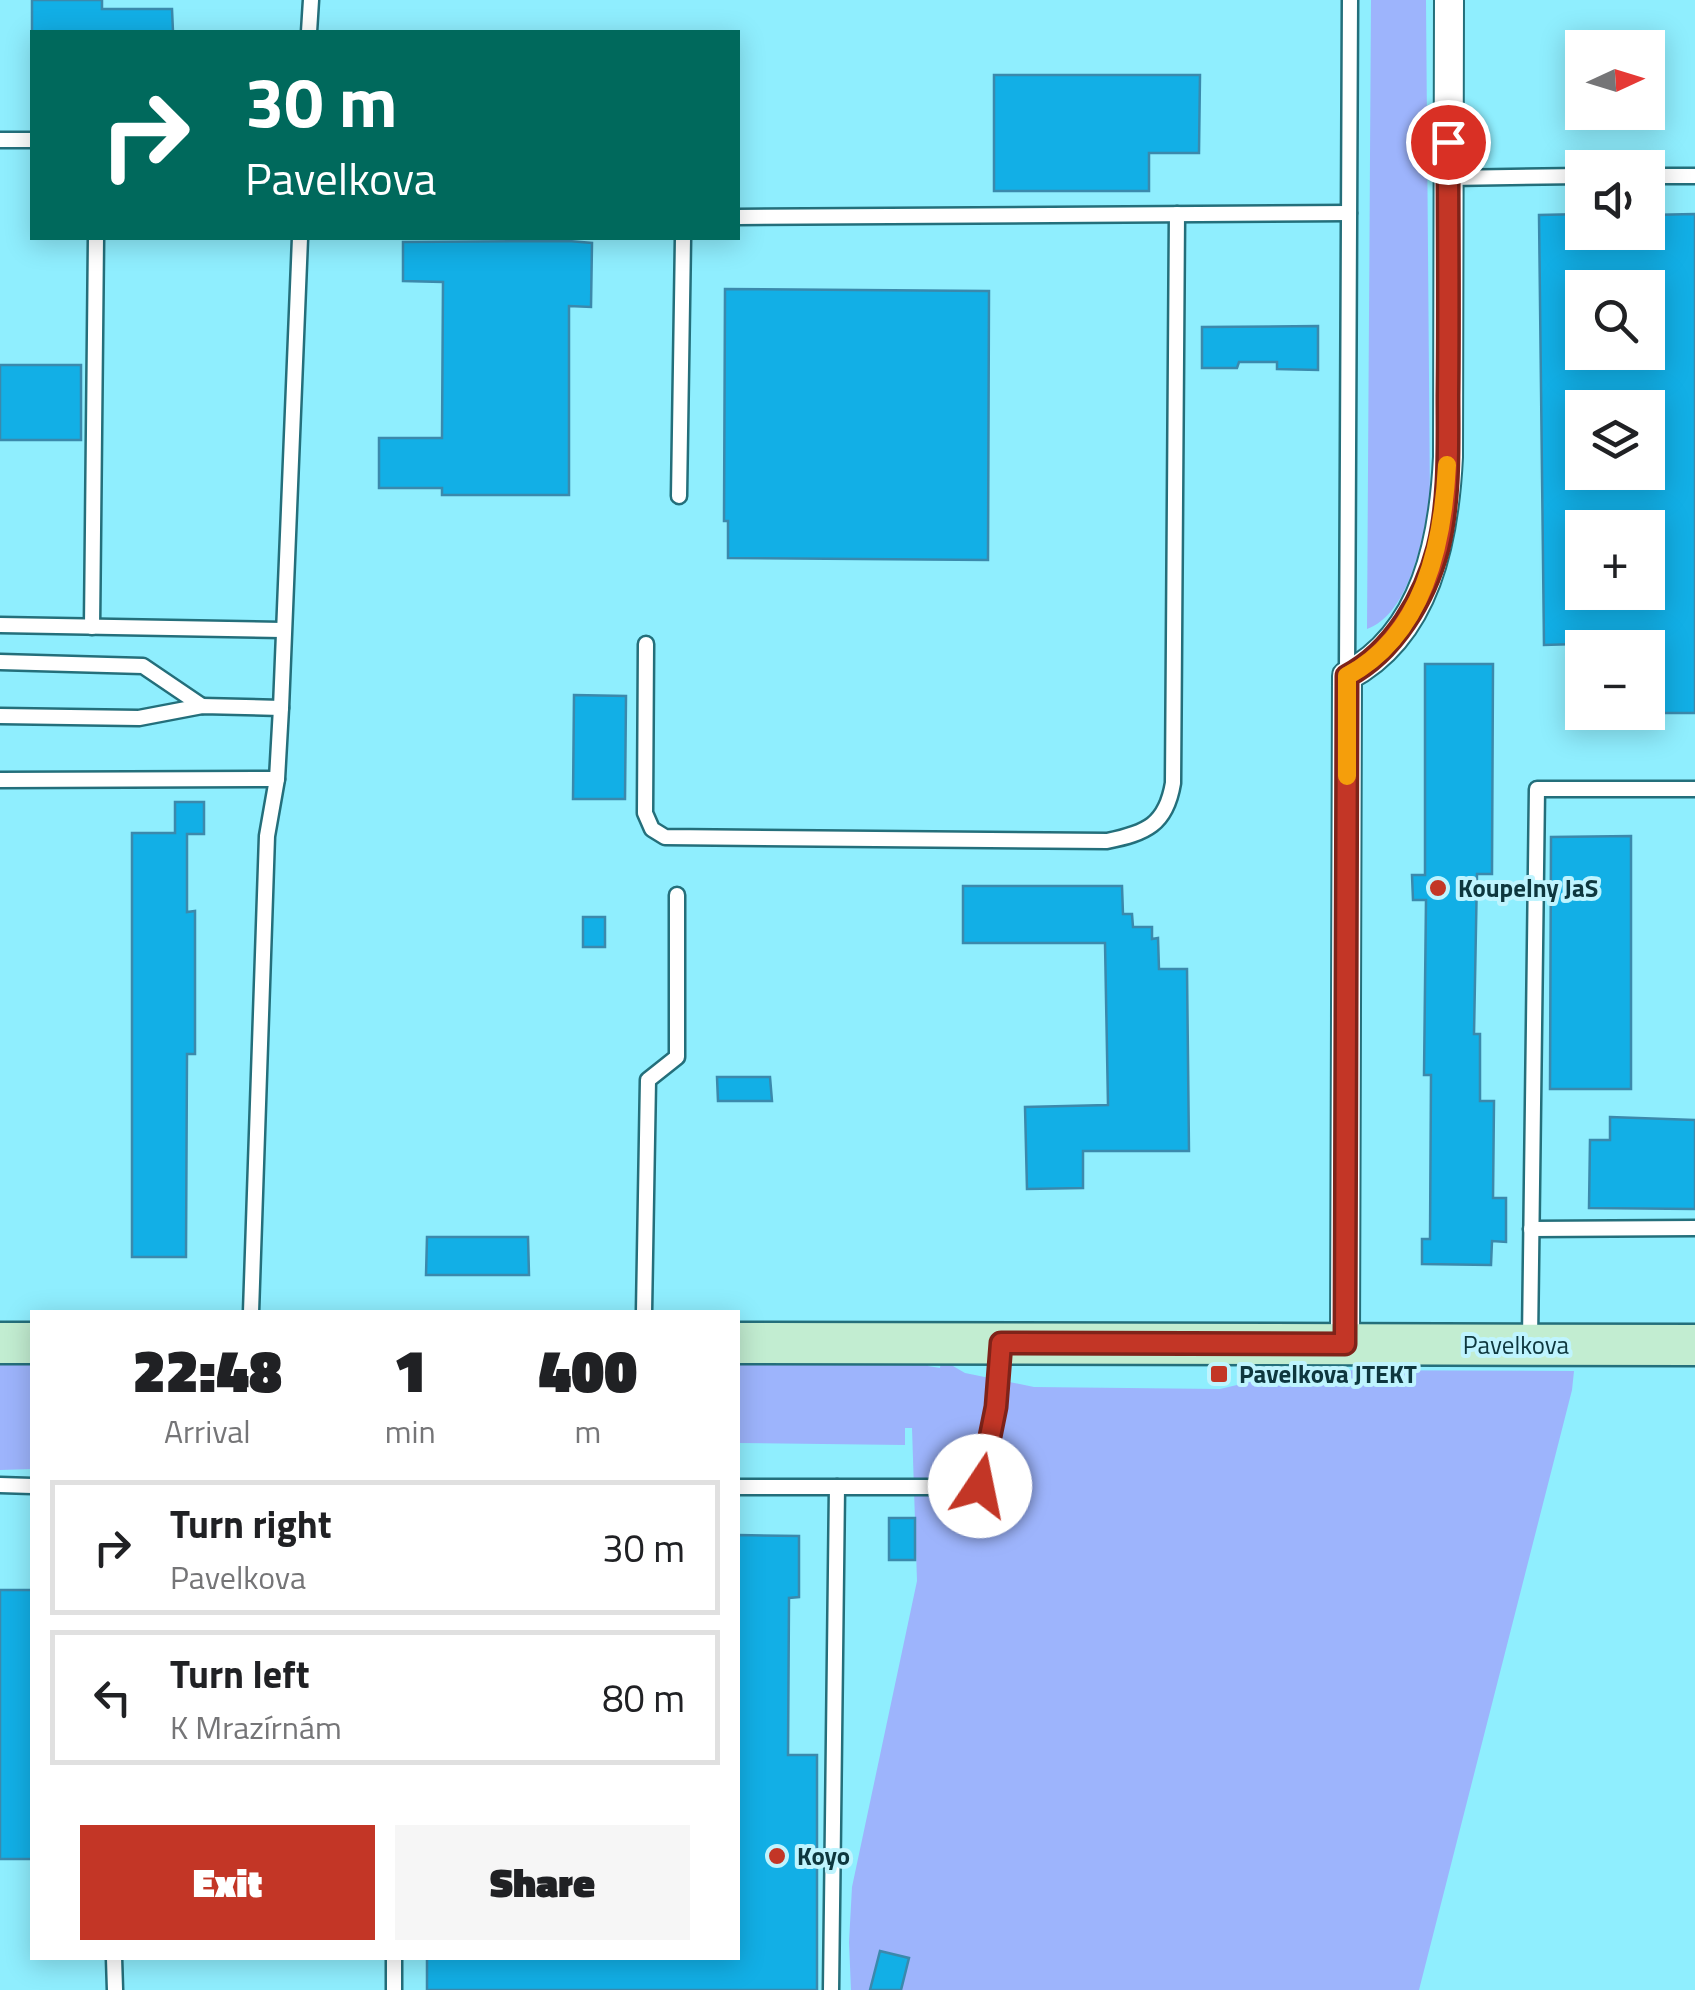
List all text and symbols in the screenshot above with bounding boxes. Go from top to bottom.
north arrow [1565,30,1665,130]
map controls [1565,30,1665,730]
text: 30 m [245,48,398,154]
icon: right [80,70,210,200]
pin [1406,100,1491,185]
icon: arrive [1421,115,1476,170]
text: Pavelkova [245,144,436,212]
button: sound [1565,150,1665,250]
button: search [1565,270,1665,370]
button: layers [1565,390,1665,490]
button: + [1565,510,1665,610]
button: − [1565,630,1665,730]
place label: Koupelny JaS [1458,869,1598,907]
marker: Koupelny JaS [1427,877,1449,899]
text: 22:48 [133,1324,282,1415]
text: 1 [394,1324,427,1415]
text: 400 [538,1324,637,1415]
street label: Pavelkova [1463,1326,1570,1364]
place label: Pavelkova JTEKT [1239,1355,1417,1393]
marker: Pavelkova JTEKT [1208,1363,1230,1385]
text: Arrival [164,1407,251,1455]
text: min [385,1407,436,1455]
text: m [574,1407,601,1455]
position arrow [928,1434,1032,1538]
text: Turn right [170,1495,332,1553]
text: 30 m [602,1519,685,1577]
icon: right [85,1520,140,1575]
text: Pavelkova [170,1553,306,1601]
text: Turn left [170,1645,310,1703]
text: 80 m [602,1669,685,1727]
icon: left [85,1670,140,1725]
text: K Mrazírnám [170,1703,342,1751]
button: Exit [80,1825,375,1940]
button: Share [395,1825,690,1940]
place label: Koyo [797,1837,850,1875]
marker: Koyo [766,1845,788,1867]

